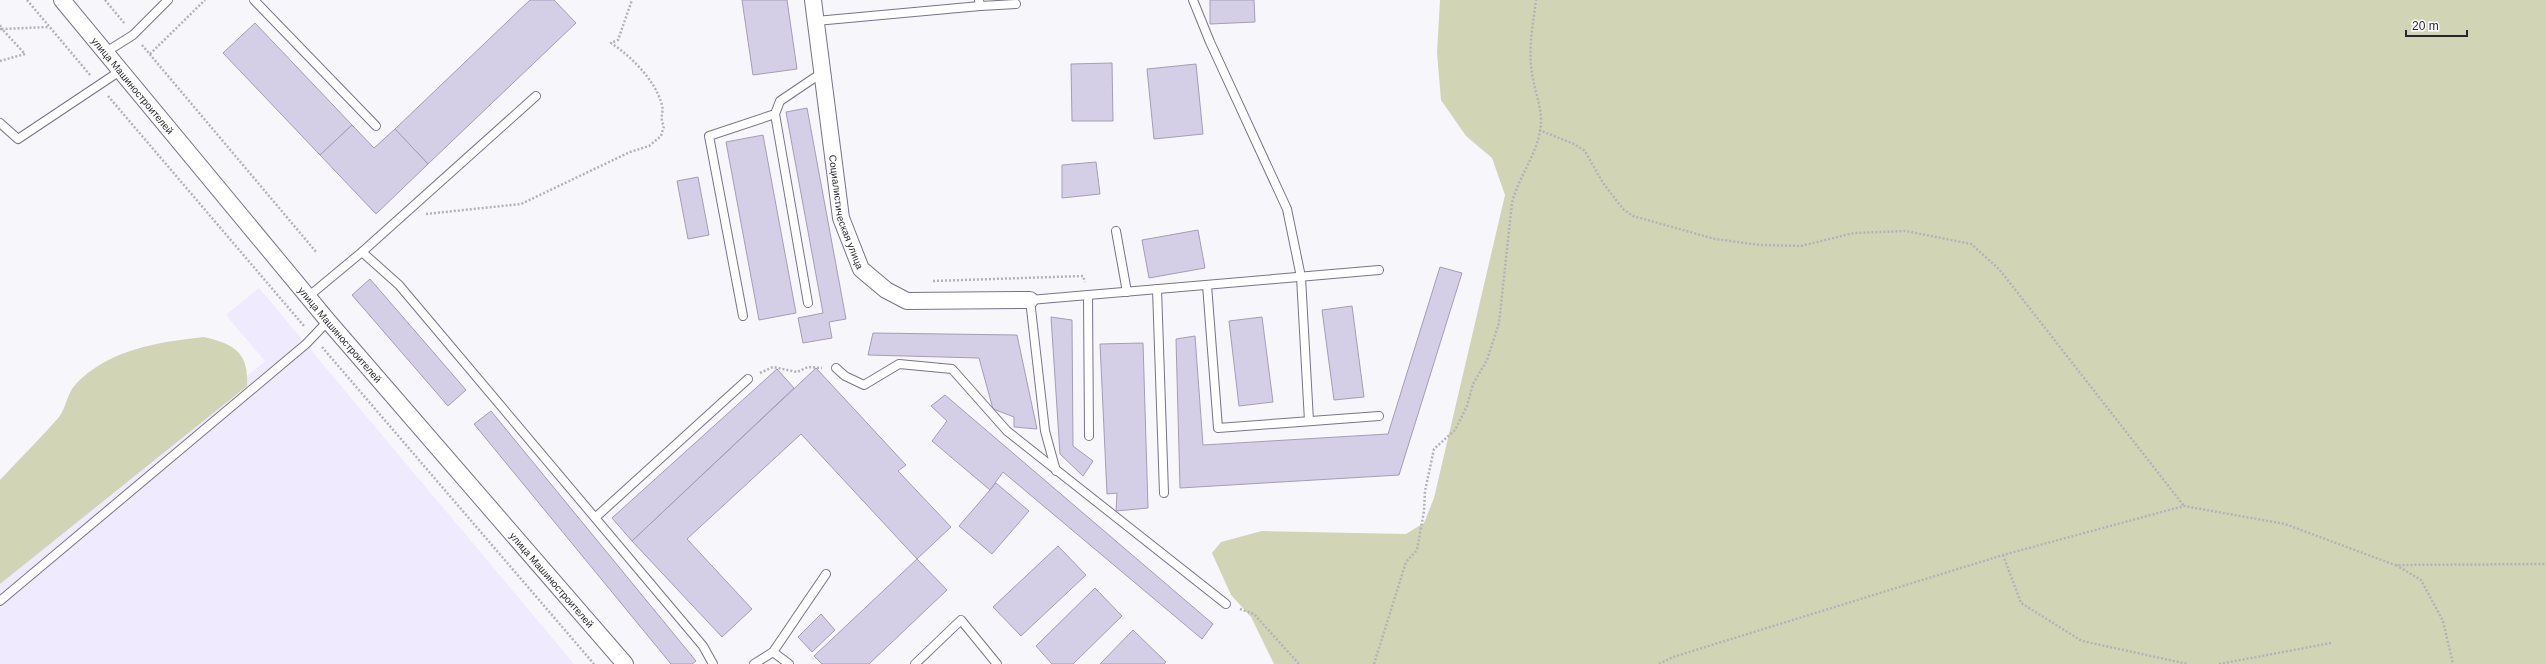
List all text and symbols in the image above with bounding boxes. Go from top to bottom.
scale bar [2406,12,2467,38]
text: 20 m [2412,19,2439,33]
street label: улица Машиностроителей [90,35,176,136]
street label: Социалистическая улица [827,154,866,271]
street label: улица Машиностроителей [296,284,384,384]
street label: улица Машиностроителей [508,530,596,629]

